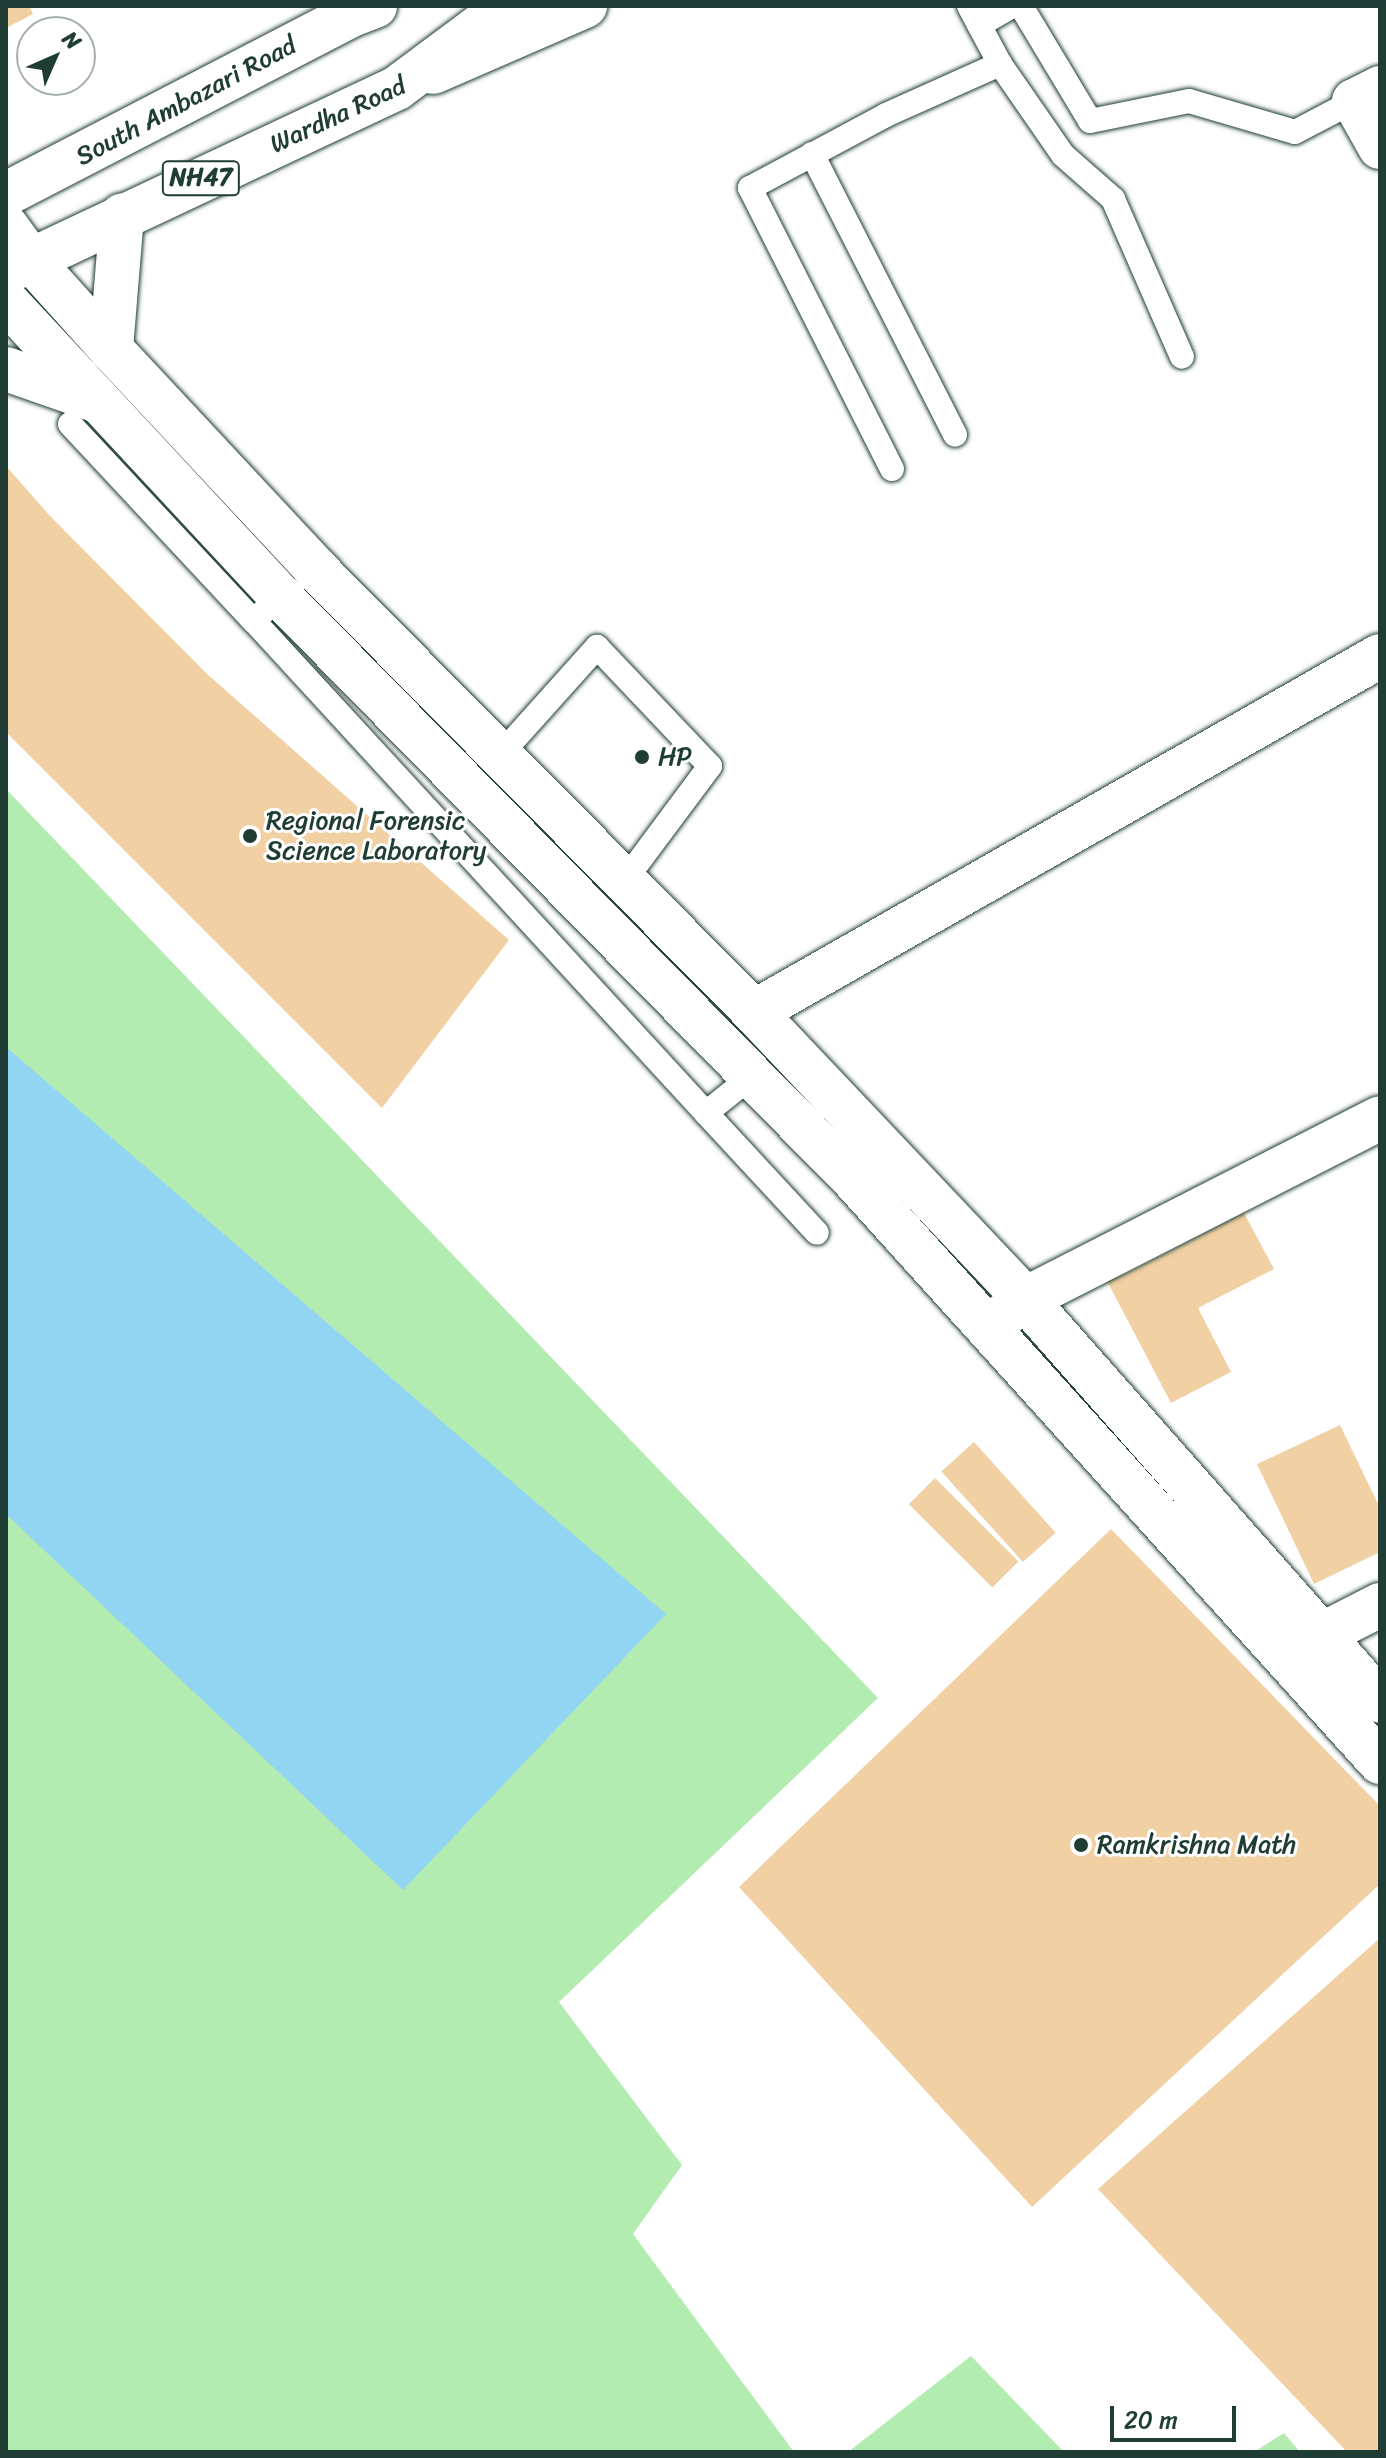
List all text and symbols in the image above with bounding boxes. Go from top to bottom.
north arrow [16,16,96,96]
text: N [53,21,91,59]
street label: South Ambazari Road [71,30,301,172]
street label: Wardha Road [265,70,411,160]
road number: NH47 [161,158,241,198]
place label: HP [658,741,692,773]
marker: HP [633,748,651,766]
place label: Regional Forensic Science Laboratory [266,805,486,866]
marker: Regional Forensic Science Laboratory [241,827,259,845]
place label: Ramkrishna Math [1097,1829,1296,1861]
marker: Ramkrishna Math [1072,1836,1090,1854]
scale bar [1114,2390,1240,2440]
text: 20 m [1124,2399,1178,2441]

